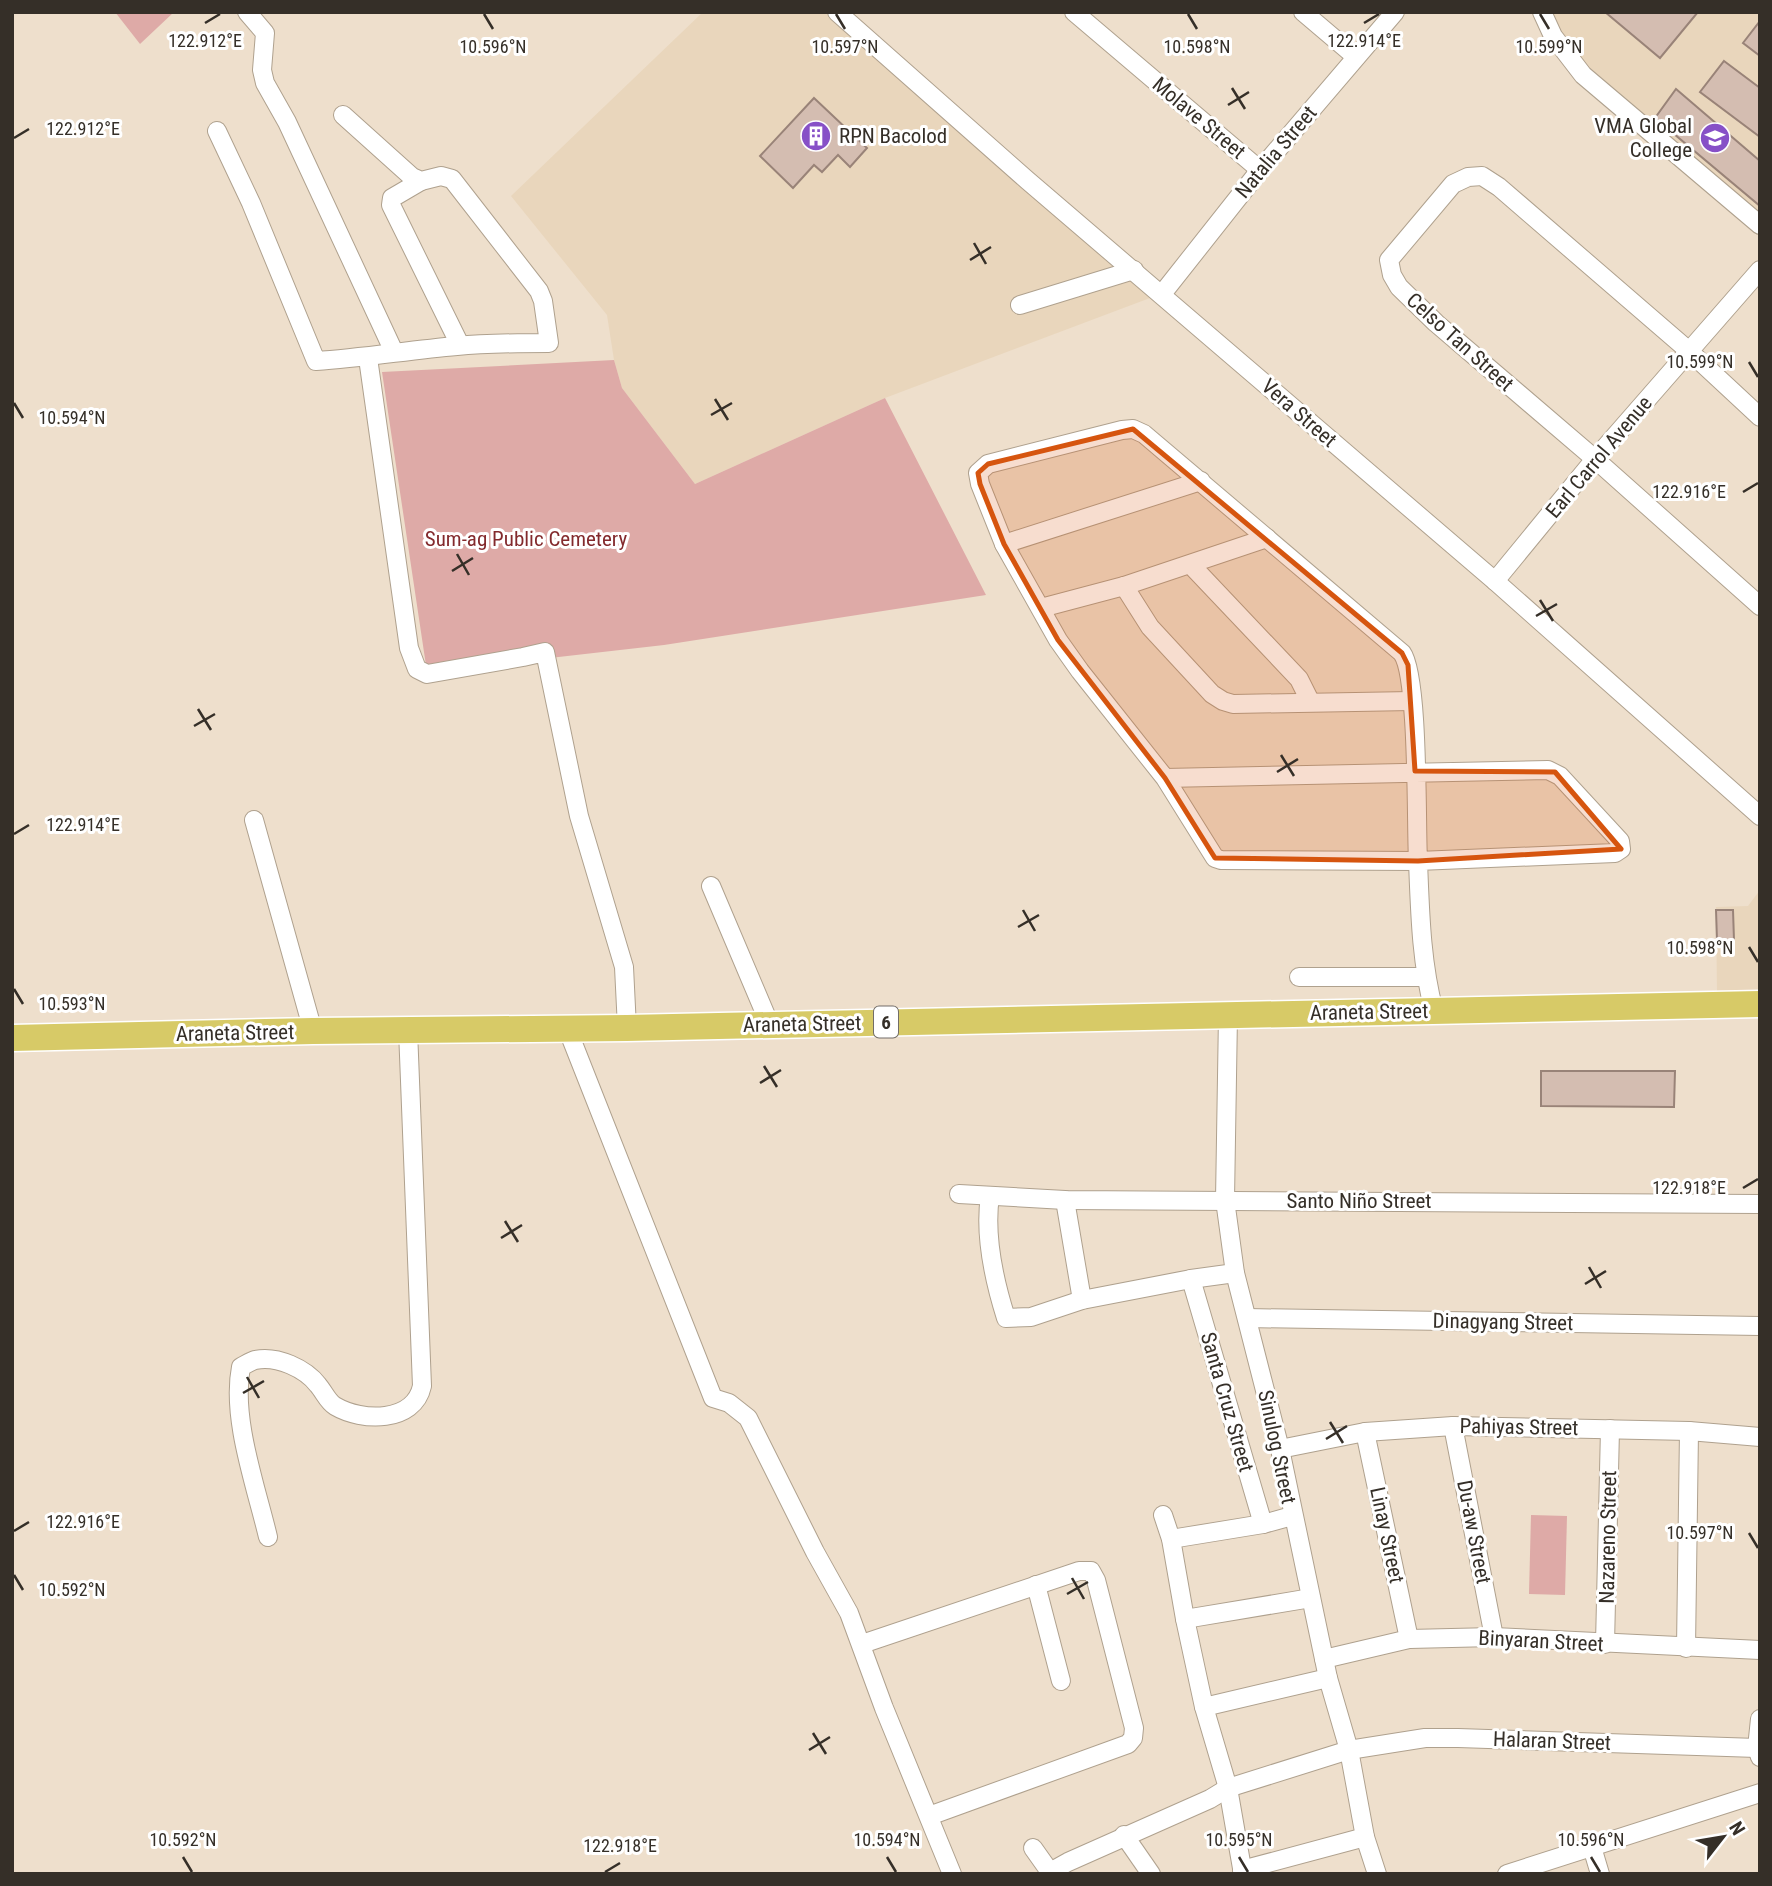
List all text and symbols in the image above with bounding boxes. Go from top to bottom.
text: 122.912°E [168,30,242,51]
text: 122.914°E [1327,30,1401,51]
text: 10.596°N [459,36,527,57]
text: 10.597°N [811,36,879,57]
text: 10.598°N [1163,36,1231,57]
text: 10.599°N [1515,36,1583,57]
street label: Molave Street [1148,72,1250,164]
street label: Natalia Street [1230,101,1322,203]
place label: VMA Global College [1594,114,1692,162]
text: 122.912°E [46,118,120,139]
building icon: RPN Bacolod [799,119,833,153]
school or university icon: VMA Global College [1698,121,1732,155]
place label: RPN Bacolod [839,124,947,148]
street label: Celso Tan Street [1402,288,1518,396]
text: 10.599°N [1666,351,1734,372]
street label: Vera Street [1257,374,1341,452]
street label: Earl Carrol Avenue [1541,391,1657,523]
text: 10.594°N [38,407,106,428]
text: 122.916°E [1652,481,1726,502]
park label: Sum-ag Public Cemetery [425,527,627,551]
text: 122.914°E [46,814,120,835]
text: 10.598°N [1666,937,1734,958]
text: 10.593°N [38,993,106,1014]
street label: Araneta Street [1310,999,1428,1025]
road number: 6 [874,1006,898,1038]
street label: Araneta Street [743,1011,861,1037]
street label: Araneta Street [176,1020,294,1046]
text: 122.918°E [1652,1177,1726,1198]
street label: Santo Niño Street [1286,1189,1432,1213]
street label: Dinagyang Street [1432,1309,1574,1335]
street label: Santa Cruz Street [1196,1330,1258,1474]
street label: Sinulog Street [1253,1388,1301,1506]
street label: Pahiyas Street [1459,1414,1579,1440]
street label: Nazareno Street [1595,1470,1621,1604]
street label: Du-aw Street [1452,1478,1496,1586]
street label: Linay Street [1365,1485,1409,1585]
text: 122.916°E [46,1511,120,1532]
text: 10.597°N [1666,1522,1734,1543]
text: 10.592°N [38,1579,106,1600]
street label: Binyaran Street [1478,1626,1604,1656]
street label: Halaran Street [1493,1727,1611,1755]
north arrow [1688,1802,1758,1872]
text: N [1724,1818,1750,1839]
text: 10.592°N [149,1829,217,1850]
text: 10.594°N [853,1829,921,1850]
text: 10.595°N [1205,1829,1273,1850]
text: 10.596°N [1557,1829,1625,1850]
text: 122.918°E [583,1835,657,1856]

